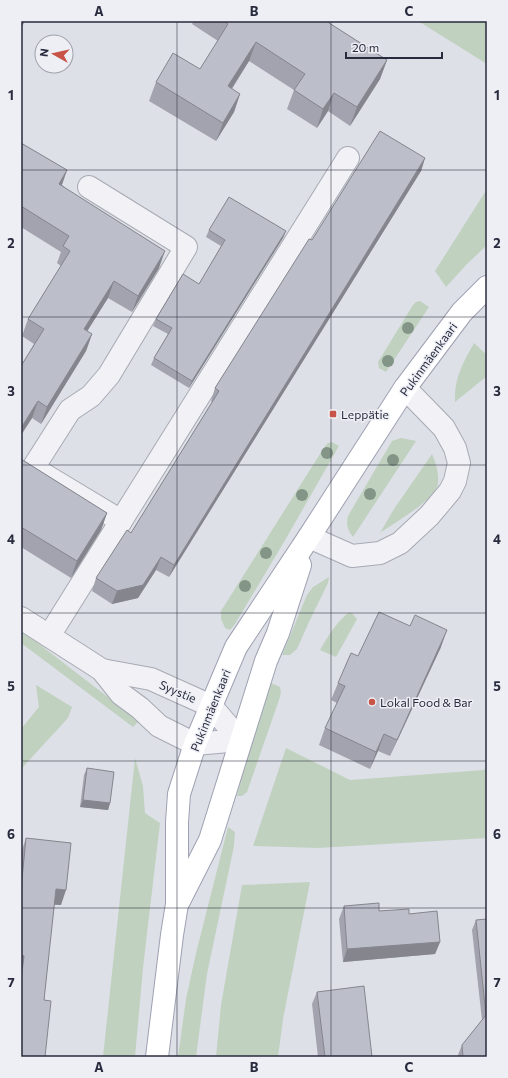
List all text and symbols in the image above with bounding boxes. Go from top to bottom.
text: A [94,3,104,19]
text: B [250,3,259,19]
text: C [405,3,414,19]
north arrow [34,34,74,74]
scale bar [346,34,442,60]
text: 20 m [352,40,379,54]
text: N [37,48,51,58]
text: 1 [8,87,14,103]
text: 1 [494,87,500,103]
text: 2 [7,235,15,251]
text: 2 [493,235,501,251]
street label: Pukinmäenkaari [397,319,459,399]
text: 3 [7,383,15,399]
text: 3 [493,383,501,399]
place label: Leppätie [341,407,389,421]
marker: Leppätie [328,409,338,419]
text: 4 [7,531,15,547]
text: 4 [493,531,501,547]
street label: Pukinmäenkaari [187,667,233,753]
street label: Syystie [157,677,199,705]
text: 5 [7,678,15,694]
text: 5 [493,678,501,694]
place label: Lokal Food & Bar [380,695,472,709]
marker: Lokal Food & Bar [367,697,377,707]
text: 6 [7,826,15,842]
text: 6 [493,826,501,842]
text: 7 [7,974,15,990]
text: 7 [493,974,501,990]
text: A [94,1059,104,1075]
text: B [250,1059,259,1075]
text: C [405,1059,414,1075]

